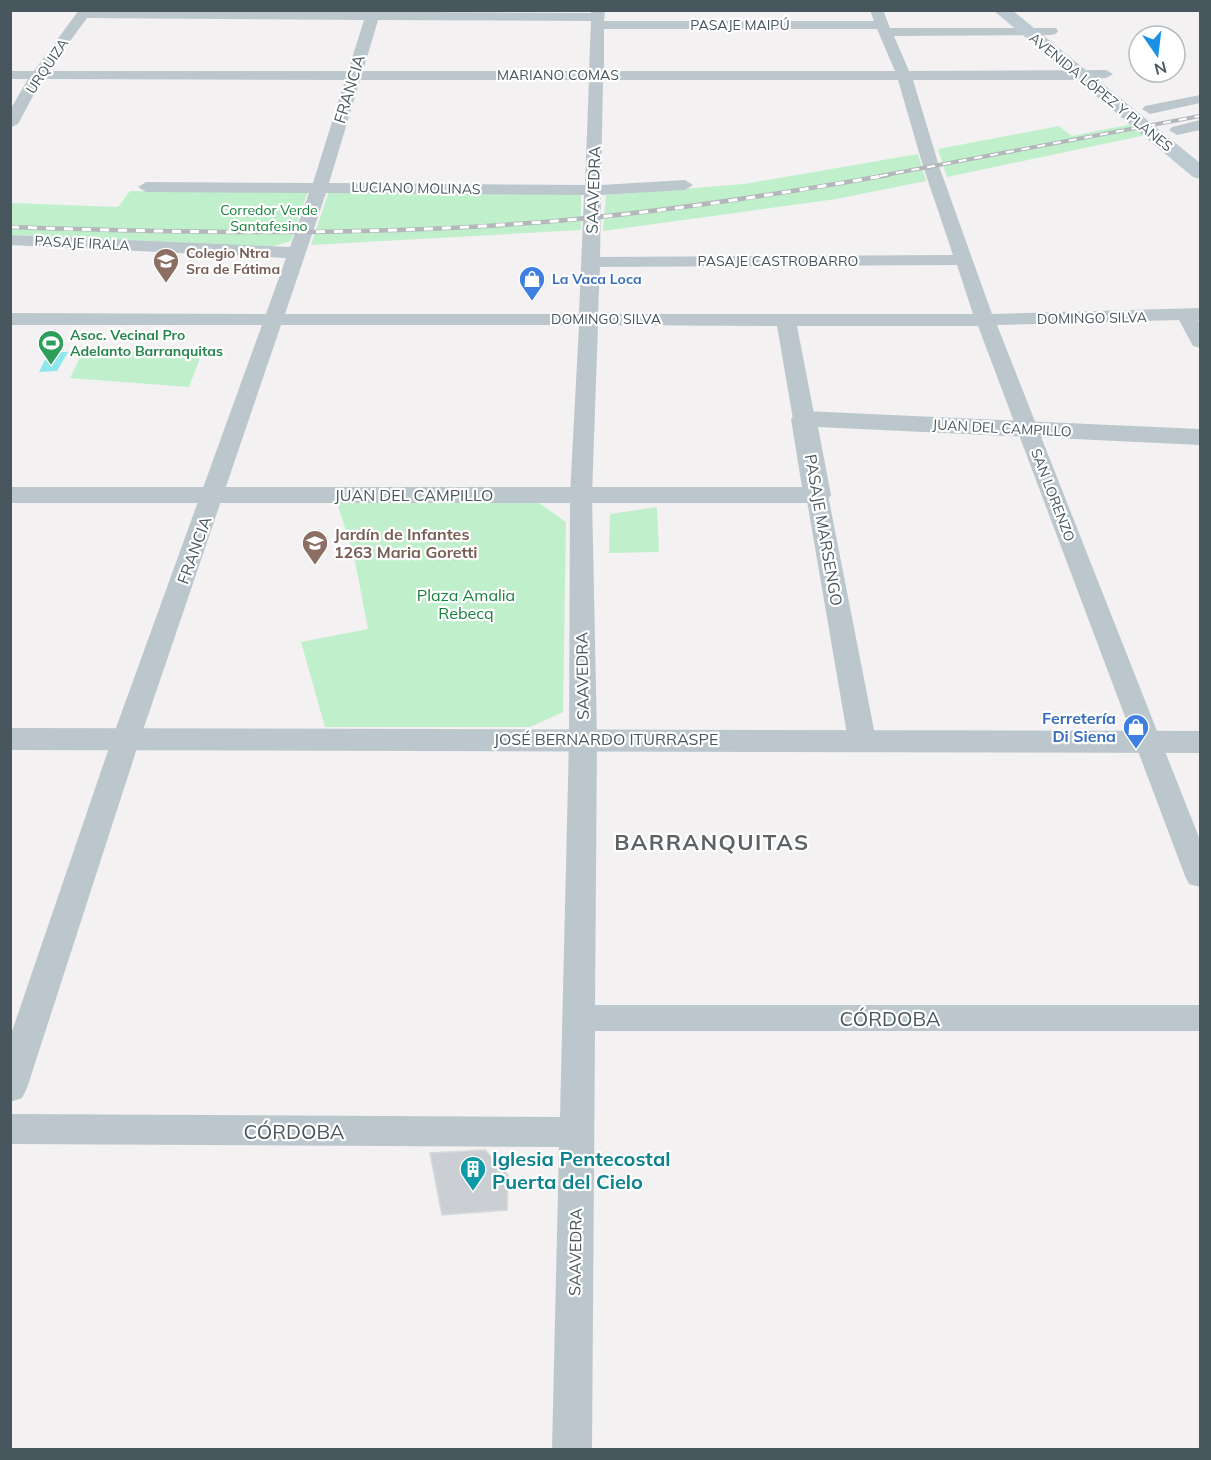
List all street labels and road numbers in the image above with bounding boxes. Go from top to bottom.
street label: PASAJE MAIPÚ [690,16,790,34]
street label: AVENIDA LÓPEZ Y PLANES [1026,29,1176,155]
street label: URQUIZA [22,34,72,97]
street label: FRANCIA [329,52,369,126]
street label: MARIANO COMAS [497,66,619,84]
street label: SAAVEDRA [581,146,605,234]
street label: LUCIANO MOLINAS [351,178,481,198]
street label: PASAJE IRALA [34,232,131,255]
street label: PASAJE CASTROBARRO [698,252,858,270]
street label: DOMINGO SILVA [1037,308,1148,328]
street label: DOMINGO SILVA [551,310,662,328]
street label: JUAN DEL CAMPILLO [932,415,1072,441]
street label: SAN LORENZO [1027,446,1079,544]
street label: PASAJE MARSENGO [801,453,847,607]
street label: JUAN DEL CAMPILLO [335,485,493,505]
street label: FRANCIA [173,513,216,587]
street label: SAAVEDRA [571,632,593,720]
street label: JOSÉ BERNARDO ITURRASPE [494,729,718,749]
street label: CÓRDOBA [839,1006,941,1031]
street label: CÓRDOBA [243,1119,345,1144]
street label: SAAVEDRA [564,1208,586,1296]

